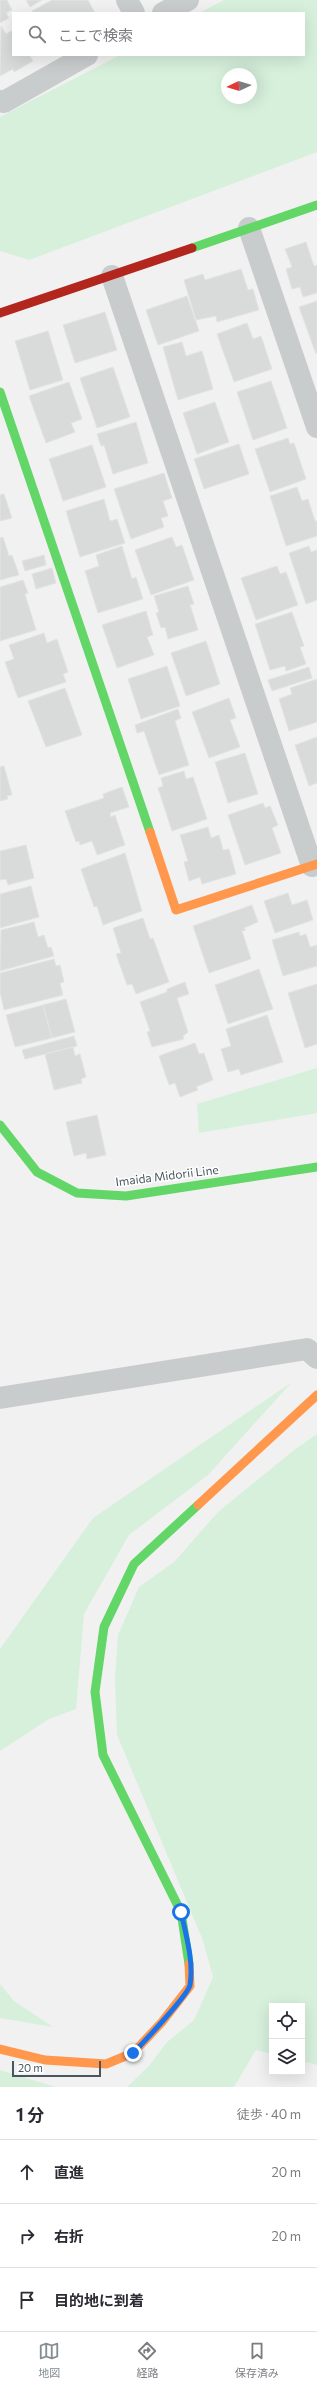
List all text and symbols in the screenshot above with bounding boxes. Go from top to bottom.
search box [12,12,305,56]
icon: search [26,23,48,45]
text: ここで検索 [58,26,133,44]
north arrow [221,68,257,104]
street label: Imaida Midorii Line [115,1162,219,1188]
route start [172,1903,190,1921]
map controls [269,2003,305,2075]
button: locate [269,2003,305,2039]
button: layers [269,2039,305,2075]
route end [124,2044,142,2062]
scale bar [12,2059,101,2078]
text: 20 m [18,2061,43,2074]
text: 1 分 [16,2104,44,2125]
text: 徒歩 · 40 m [237,2106,301,2122]
icon: ahead [16,2161,38,2183]
text: 直進 [54,2163,84,2181]
text: 20 m [272,2164,301,2180]
icon: right [16,2225,38,2247]
text: 右折 [54,2227,84,2245]
text: 20 m [272,2228,301,2244]
icon: arrive [16,2289,38,2311]
text: 目的地に到着 [54,2291,144,2309]
tab: 地図 [38,2340,60,2380]
tab: 経路 [136,2340,158,2380]
tab: 保存済み [235,2340,279,2380]

